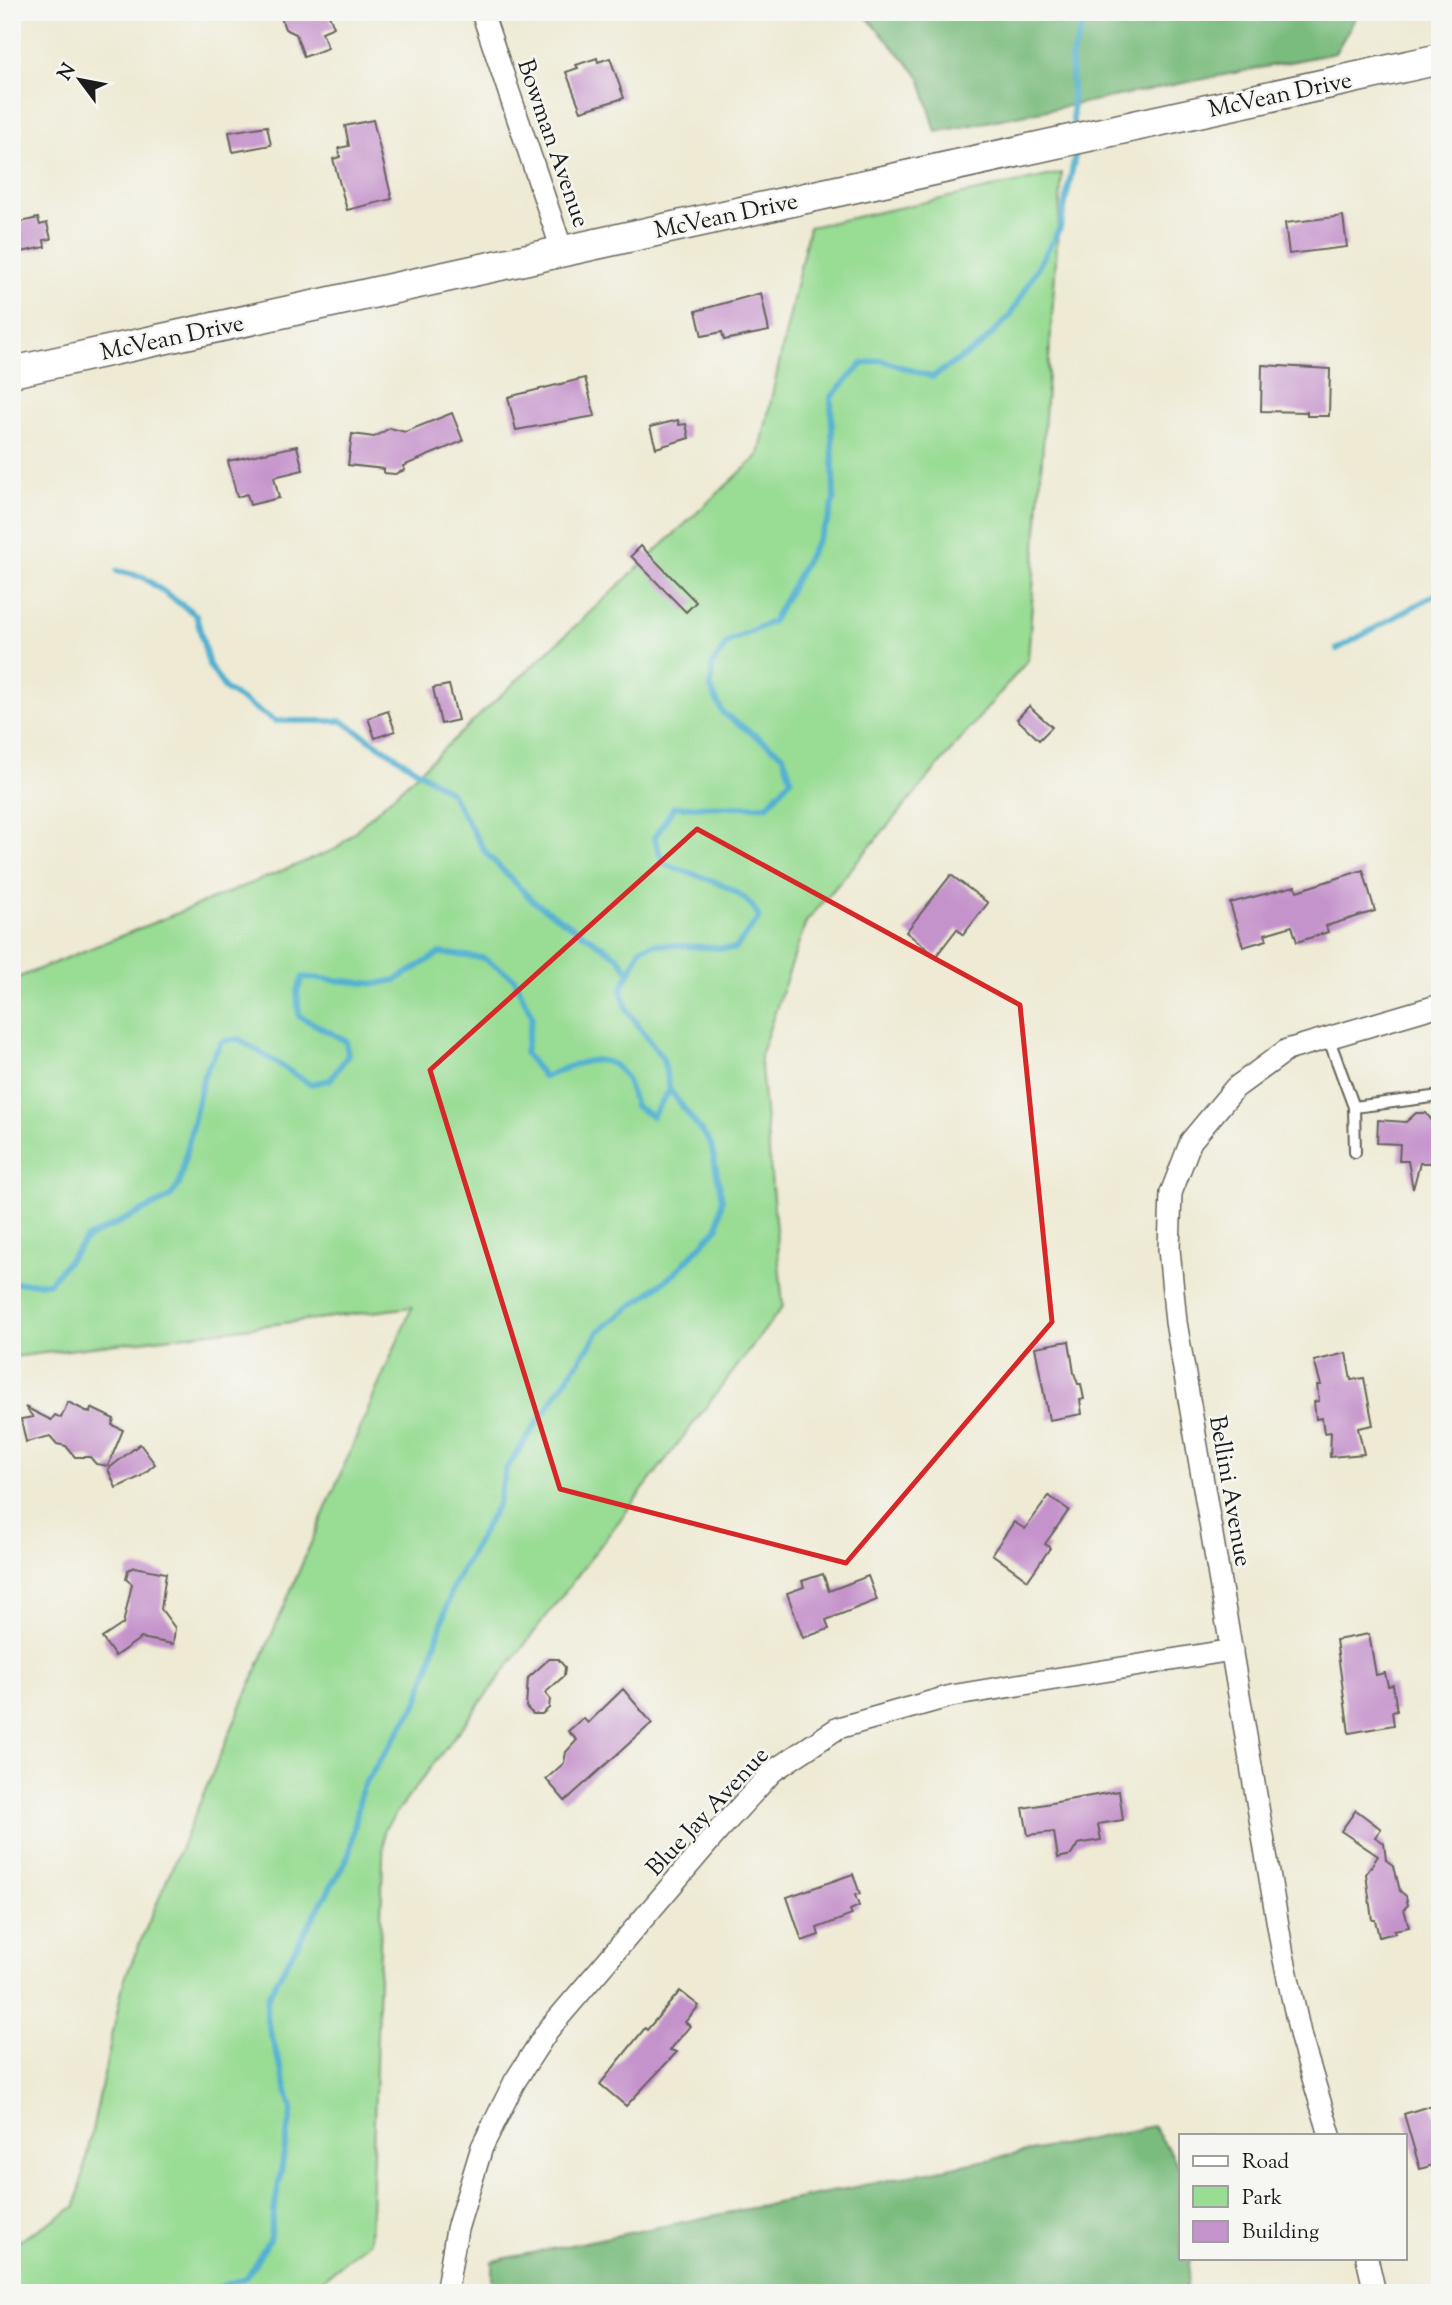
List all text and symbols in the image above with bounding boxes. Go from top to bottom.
north arrow [46,46,116,116]
street label: Bowman Avenue [507,55,597,232]
text: N [52,59,83,86]
street label: McVean Drive [1206,64,1355,128]
street label: McVean Drive [652,185,801,249]
street label: McVean Drive [98,307,247,371]
street label: Bellini Avenue [1199,1413,1259,1569]
street label: Blue Jay Avenue [639,1740,778,1885]
legend [1179,2134,1406,2260]
text: Road [1242,2148,1289,2178]
text: Park [1242,2184,1283,2214]
text: Building [1242,2218,1319,2248]

